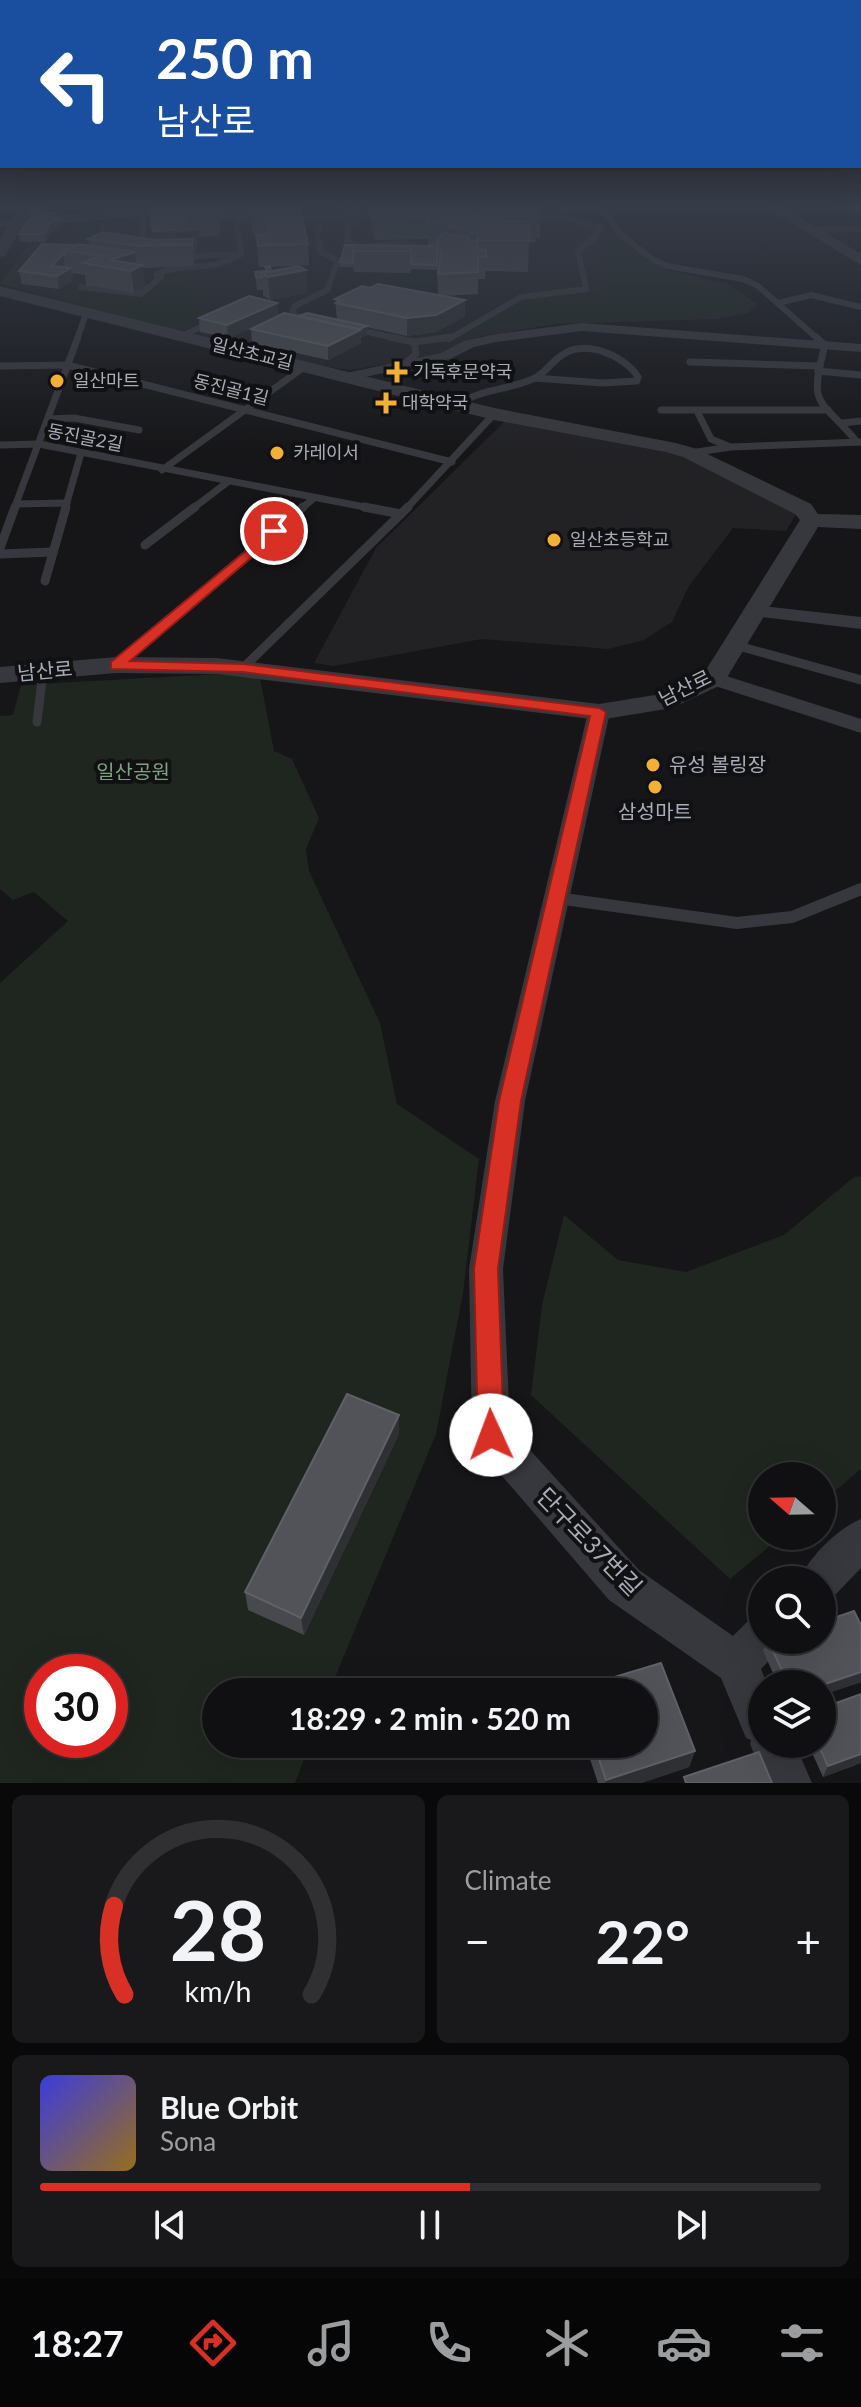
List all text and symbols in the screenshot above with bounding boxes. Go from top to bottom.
text: 250 m [156,24,314,91]
icon: left [24,32,128,136]
text: 남산로 [156,98,255,142]
street label: 일산초교길 [209,332,295,374]
place label: 기독후문약국 [413,360,512,382]
marker: 기독후문약국 [388,363,406,381]
place label: 일산마트 [73,369,139,391]
street label: 동진골1길 [191,369,271,409]
marker: 일산마트 [48,372,66,390]
place label: 대학약국 [402,391,468,413]
marker: 대학약국 [377,394,395,412]
street label: 동진골2길 [45,419,125,455]
place label: 카레이서 [293,441,359,463]
marker: 카레이서 [268,444,286,462]
pin [240,497,308,565]
icon: arrive [252,509,296,553]
place label: 일산초등학교 [570,528,669,550]
marker: 일산초등학교 [545,531,563,549]
street label: 남산로 [16,656,73,684]
street label: 남산로 [654,664,715,710]
place label: 유성 볼링장 [669,752,766,776]
marker: 유성 볼링장 [644,756,662,774]
park label: 일산공원 [96,759,170,783]
marker: 삼성마트 [646,778,664,796]
place label: 삼성마트 [618,799,692,823]
position arrow [449,1393,533,1477]
north arrow [748,1462,836,1550]
map controls [748,1462,836,1758]
street label: 단구로37번길 [532,1481,649,1601]
button: search [748,1566,836,1654]
speed limit sign: 30 [24,1654,128,1758]
button: layers [748,1670,836,1758]
text: 18:29 · 2 min · 520 m [289,1700,571,1736]
text: Climate [465,1864,551,1896]
text: 28 [170,1879,267,1979]
text: 22° [595,1905,690,1977]
text: − [465,1915,490,1967]
text: + [795,1915,821,1967]
text: km/h [185,1974,252,2008]
text: Blue Orbit [160,2089,298,2125]
text: Sona [160,2125,216,2157]
icon: previous [148,2203,192,2247]
icon: pause [408,2203,452,2247]
icon: next [669,2203,713,2247]
icon: directions [185,2315,241,2371]
icon: music [303,2315,359,2371]
icon: phone [421,2315,477,2371]
icon: climate [539,2315,595,2371]
icon: car [656,2315,712,2371]
icon: filters [774,2315,830,2371]
text: 18:27 [31,2321,124,2365]

